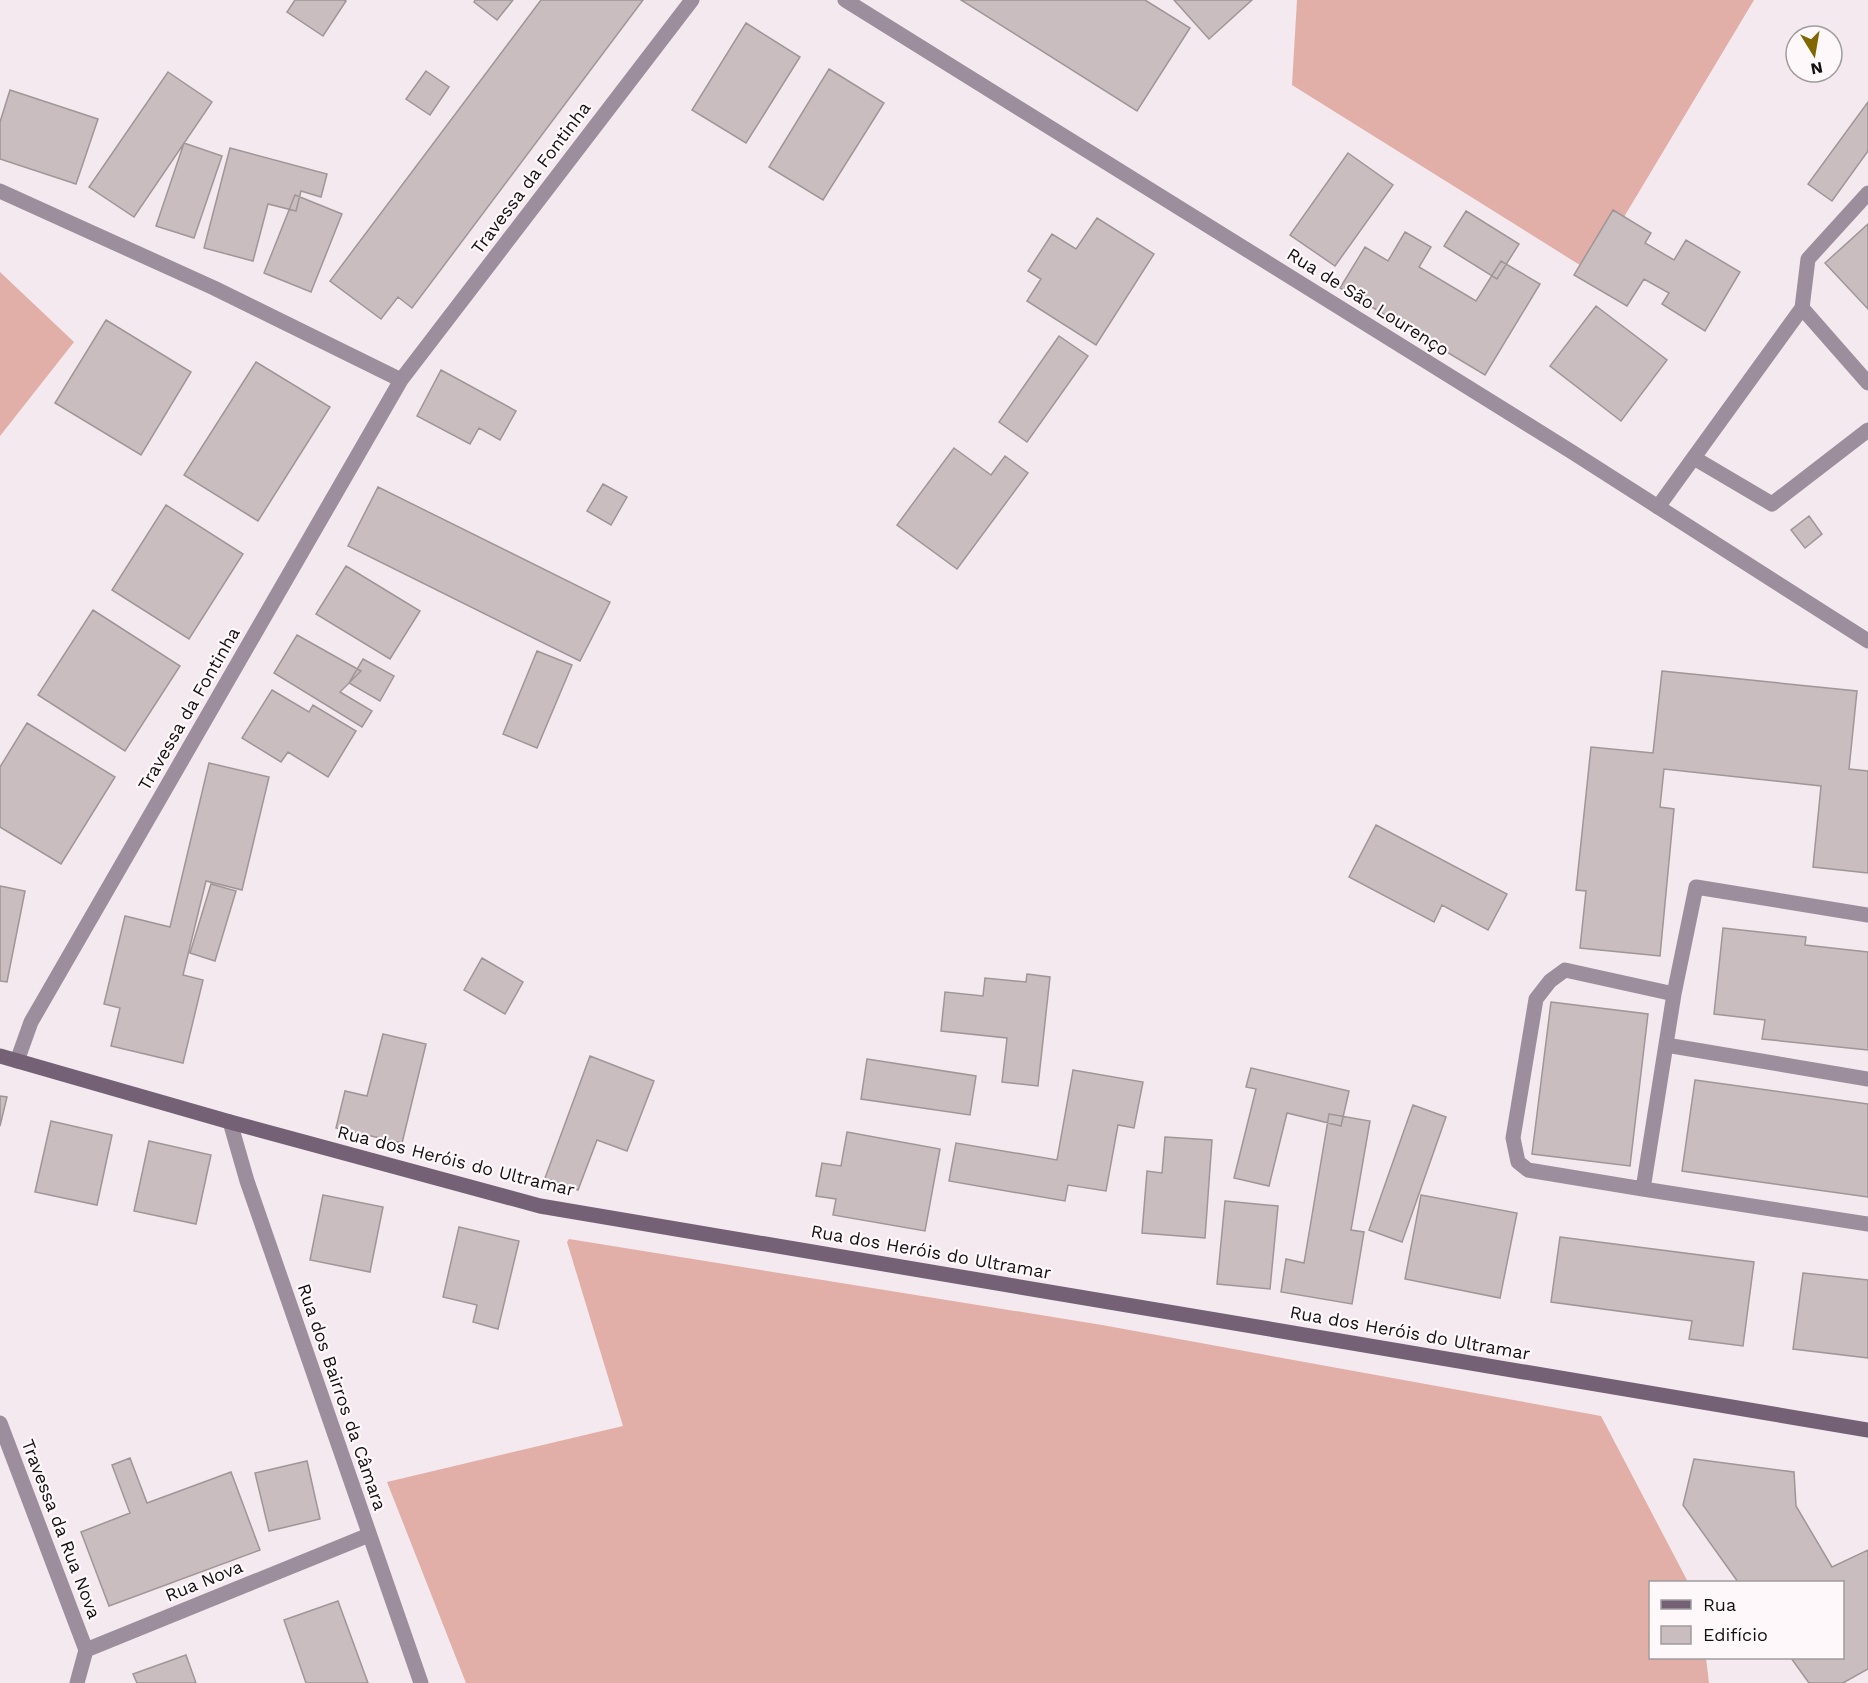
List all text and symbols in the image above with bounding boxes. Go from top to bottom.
north arrow [1784,24,1844,84]
text: N [1809,58,1824,79]
street label: Travessa da Fontinha [467,97,595,258]
street label: Rua de São Lourenço [1283,243,1453,360]
street label: Travessa da Fontinha [133,623,244,794]
street label: Rua dos Heróis do Ultramar [335,1121,577,1200]
street label: Rua dos Heróis do Ultramar [809,1220,1053,1283]
street label: Rua dos Bairros da Câmara [294,1281,391,1513]
street label: Rua dos Heróis do Ultramar [1288,1301,1532,1364]
street label: Travessa da Rua Nova [18,1436,105,1621]
street label: Rua Nova [162,1555,246,1606]
legend [1649,1581,1844,1659]
text: Rua [1703,1594,1736,1615]
text: Edifício [1703,1624,1768,1645]

